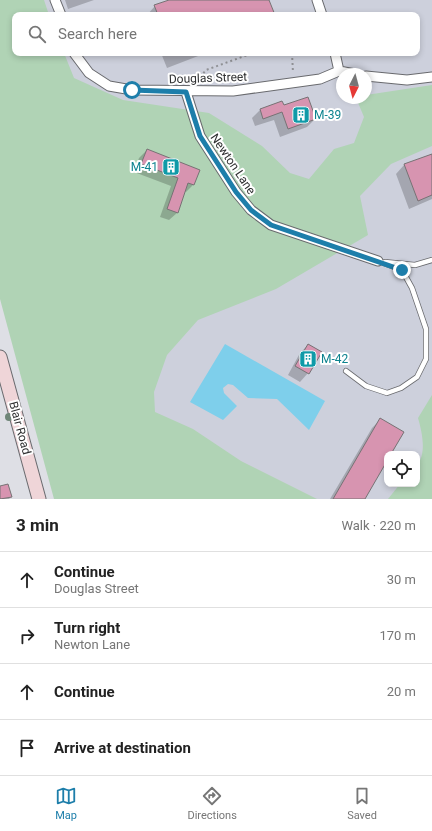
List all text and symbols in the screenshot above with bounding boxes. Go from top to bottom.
search box [12,12,420,56]
icon: search [26,23,48,45]
text: Search here [58,25,137,43]
north arrow [336,68,372,104]
street label: Douglas Street [169,70,247,86]
route start [123,81,141,99]
building icon: M-39 [291,105,311,125]
place label: M-39 [314,108,341,122]
street label: Newton Lane [208,131,258,197]
building icon: M-41 [161,157,181,177]
place label: M-41 [131,160,158,174]
route end [393,261,411,279]
building icon: M-42 [298,349,318,369]
place label: M-42 [321,352,349,366]
street label: Blair Road [6,400,34,456]
map controls [384,451,420,487]
button: locate [384,451,420,487]
text: 3 min [16,515,59,535]
text: Walk · 220 m [341,518,416,533]
text: Continue [54,563,115,581]
icon: ahead [16,569,38,591]
text: 30 m [387,572,416,587]
text: Douglas Street [54,581,139,596]
text: Turn right [54,619,120,637]
icon: right [16,625,38,647]
text: 170 m [379,628,416,643]
text: Newton Lane [54,637,130,652]
icon: ahead [16,681,38,703]
text: Continue [54,683,115,701]
text: 20 m [387,684,416,699]
icon: arrive [16,737,38,759]
text: Arrive at destination [54,739,191,757]
tab: Map [55,785,77,822]
tab: Directions [187,785,237,822]
tab: Saved [347,785,377,822]

